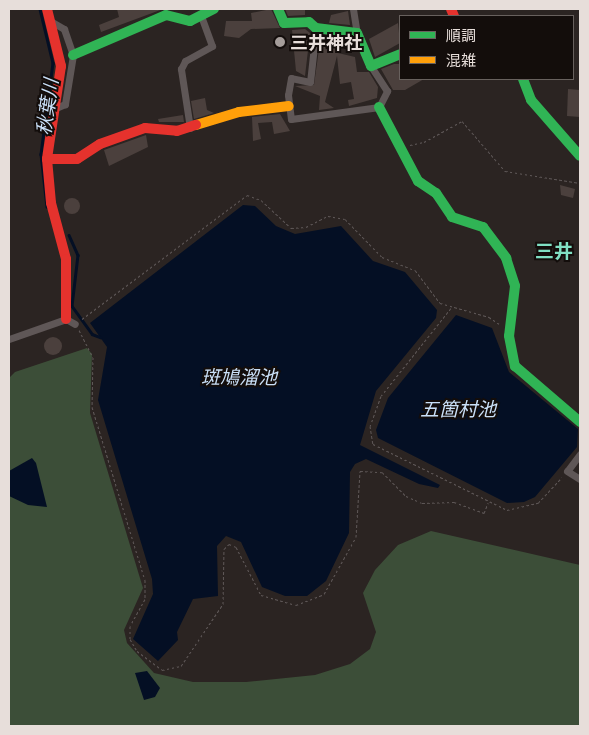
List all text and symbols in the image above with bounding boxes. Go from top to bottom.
legend [399,15,574,80]
text: 順調 [446,27,476,44]
place label: 三井神社 [290,31,362,53]
marker: 三井神社 [274,36,286,48]
text: 混雑 [446,52,476,69]
water label: 秋葉川 [33,77,63,137]
district label: 三井 [535,241,573,263]
water label: 斑鳩溜池 [201,367,277,389]
water label: 五箇村池 [420,399,496,421]

